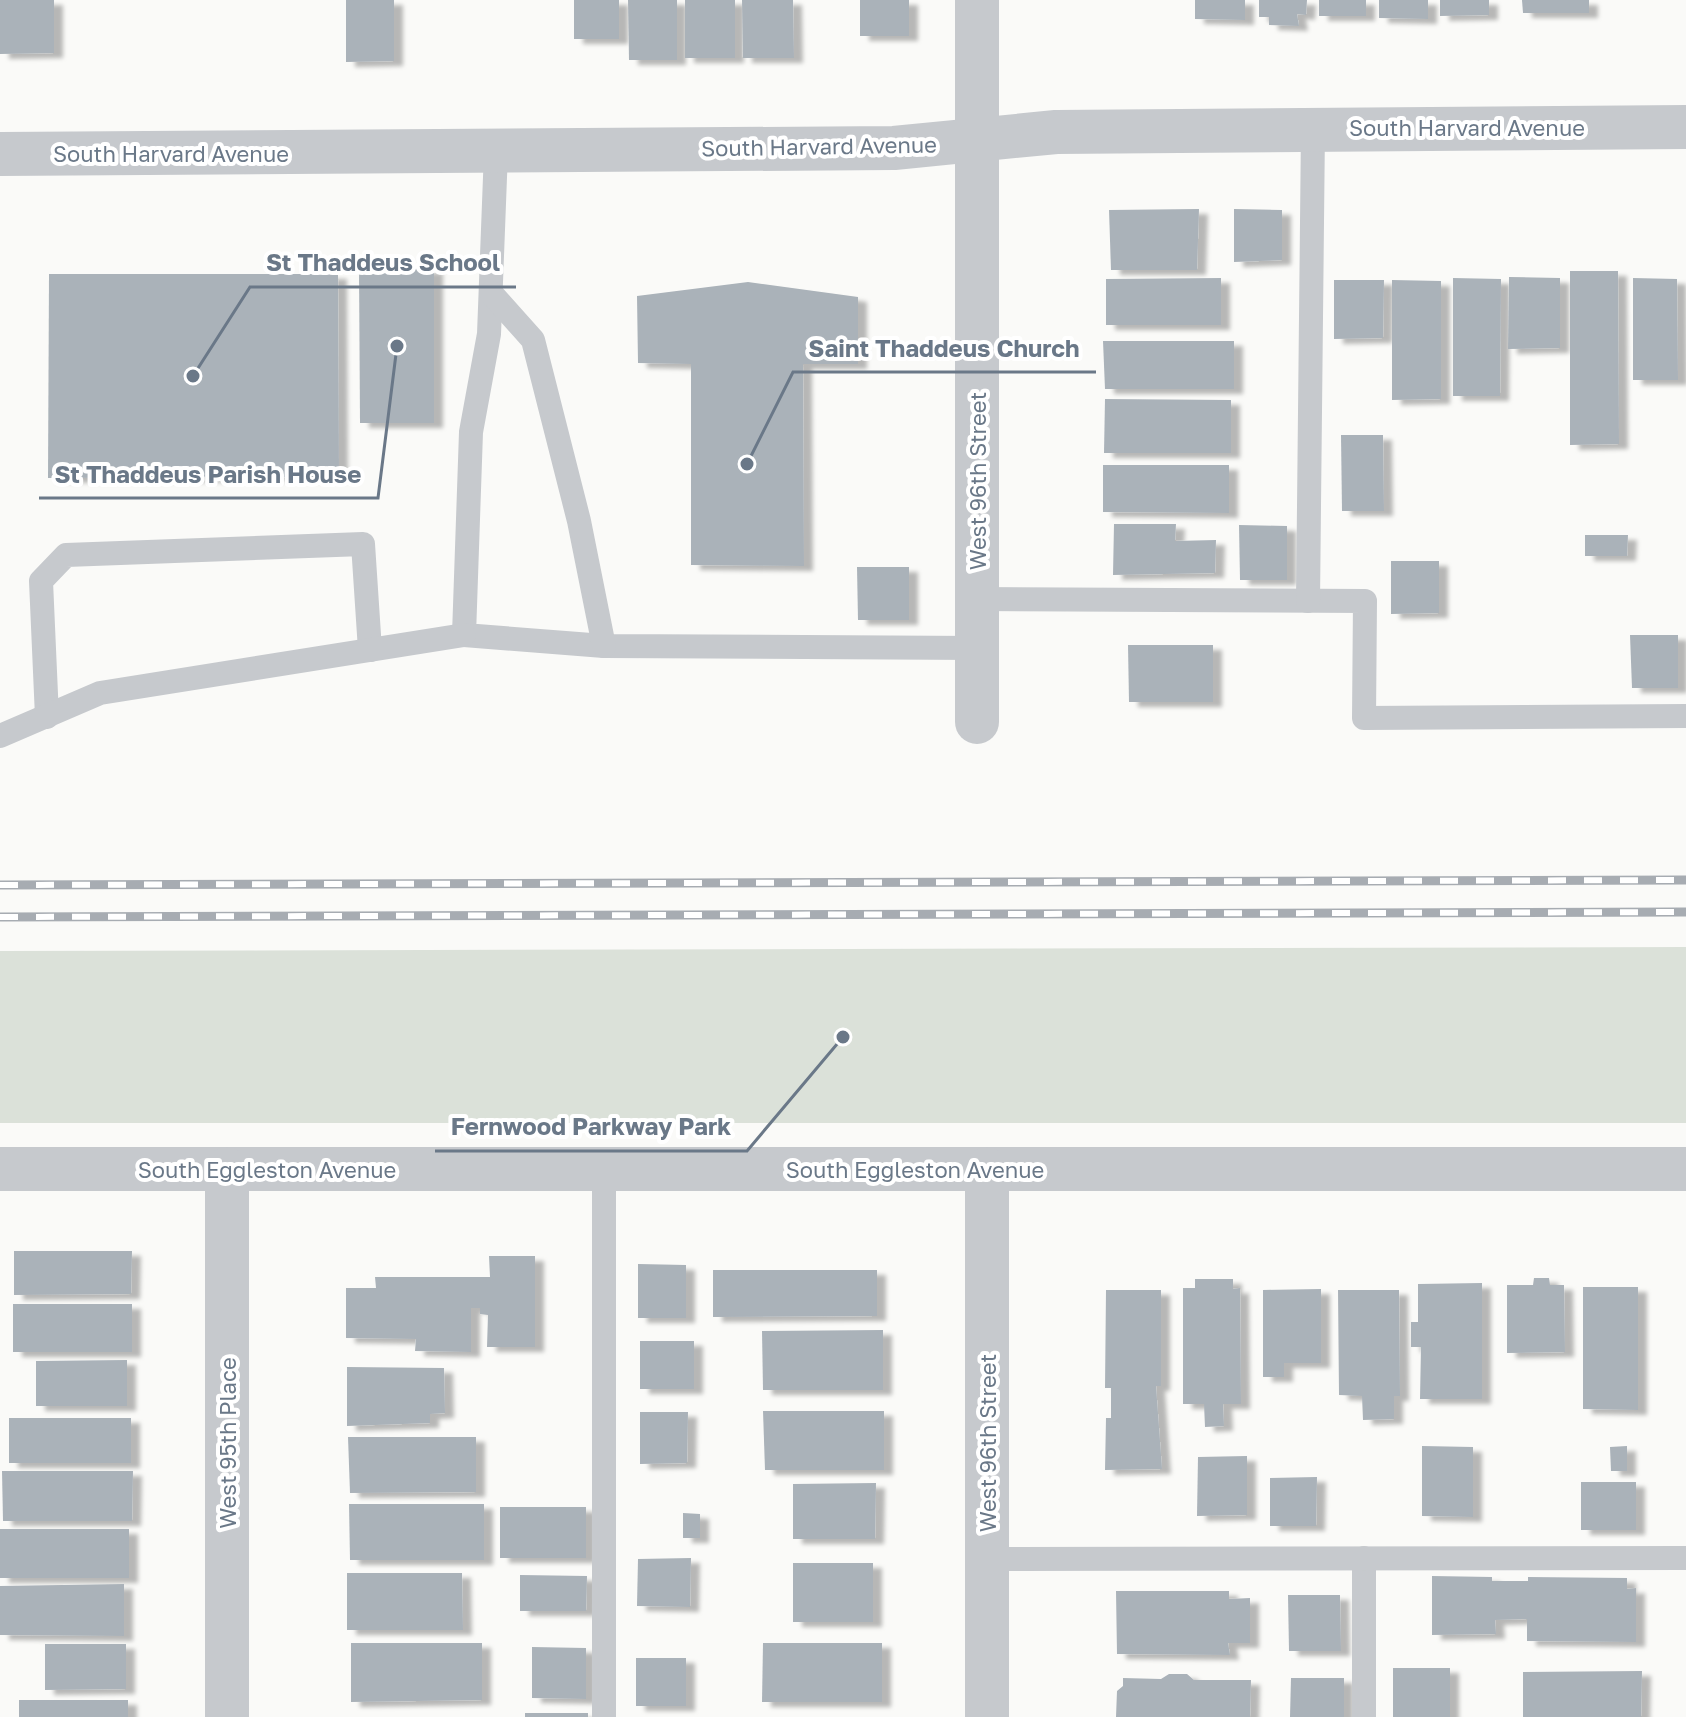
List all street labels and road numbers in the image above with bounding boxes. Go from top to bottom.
street label: South Harvard Avenue [1349,114,1585,141]
street label: South Harvard Avenue [701,130,937,162]
street label: South Harvard Avenue [53,140,289,167]
street label: West 96th Street [964,392,991,570]
street label: South Eggleston Avenue [138,1156,396,1183]
street label: South Eggleston Avenue [786,1156,1044,1183]
street label: West 96th Street [974,1354,1001,1532]
street label: West 95th Place [214,1357,241,1529]

